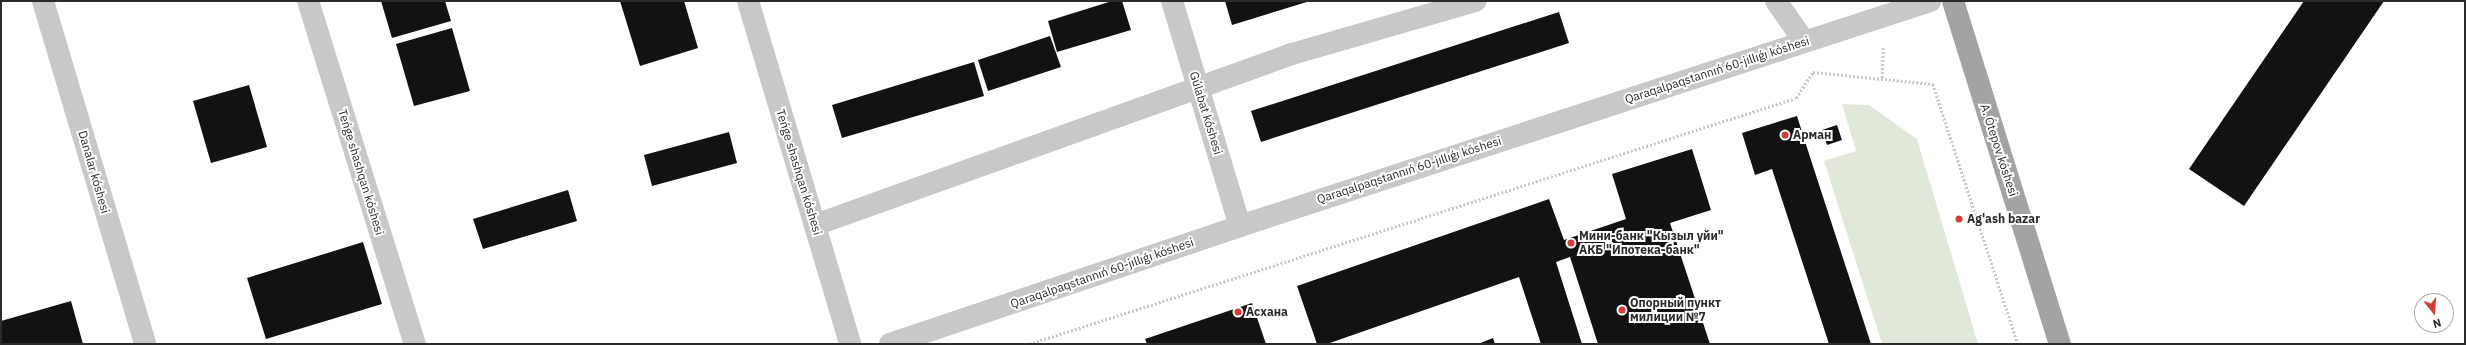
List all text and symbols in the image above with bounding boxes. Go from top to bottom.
street label: Qaraqalpaqstannıń 60-jıllıǵı kóshesi [1623,33,1811,107]
street label: Gúlabat kóshesi [1187,70,1225,156]
street label: A. Ótepov kóshesi [1977,102,2021,198]
street label: Teńge shashqan kóshesi [335,107,387,237]
street label: Teńge shashqan kóshesi [773,107,825,237]
place label: Арман [1793,128,1831,142]
street label: Danalar kóshesi [75,129,113,215]
marker: Арман [1780,130,1790,140]
street label: Qaraqalpaqstannıń 60-jıllıǵı kóshesi [1315,133,1503,207]
place label: Ag'ash bazar [1967,212,2040,226]
marker: Ag'ash bazar [1954,214,1964,224]
place label: Мини-банк "Кызыл уйи" АКБ "Ипотека-банк" [1579,229,1724,257]
street label: Qaraqalpaqstannıń 60-jıllıǵı kóshesi [1008,235,1196,311]
marker: Мини-банк "Кызыл уйи" АКБ "Ипотека-банк" [1566,238,1576,248]
north arrow [2414,293,2454,333]
place label: Опорный пункт милиции №7 [1630,296,1721,324]
place label: Асхана [1246,305,1288,319]
marker: Опорный пункт милиции №7 [1617,305,1627,315]
marker: Асхана [1233,307,1243,317]
text: N [2431,316,2443,331]

